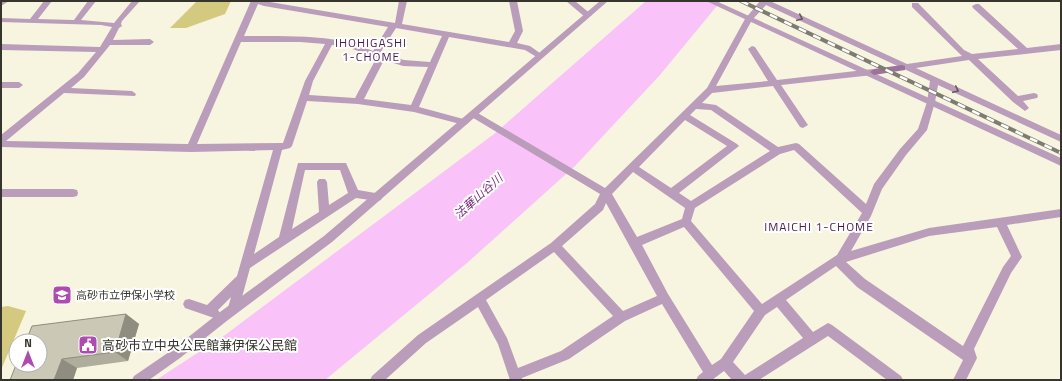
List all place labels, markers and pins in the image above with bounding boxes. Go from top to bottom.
school or university icon: 高砂市立伊保小学校 [51,284,73,306]
place label: 高砂市立伊保小学校 [76,287,175,303]
public building icon: 高砂市立中央公民館兼伊保公民館 [77,334,99,356]
place label: 高砂市立中央公民館兼伊保公民館 [102,335,297,355]

